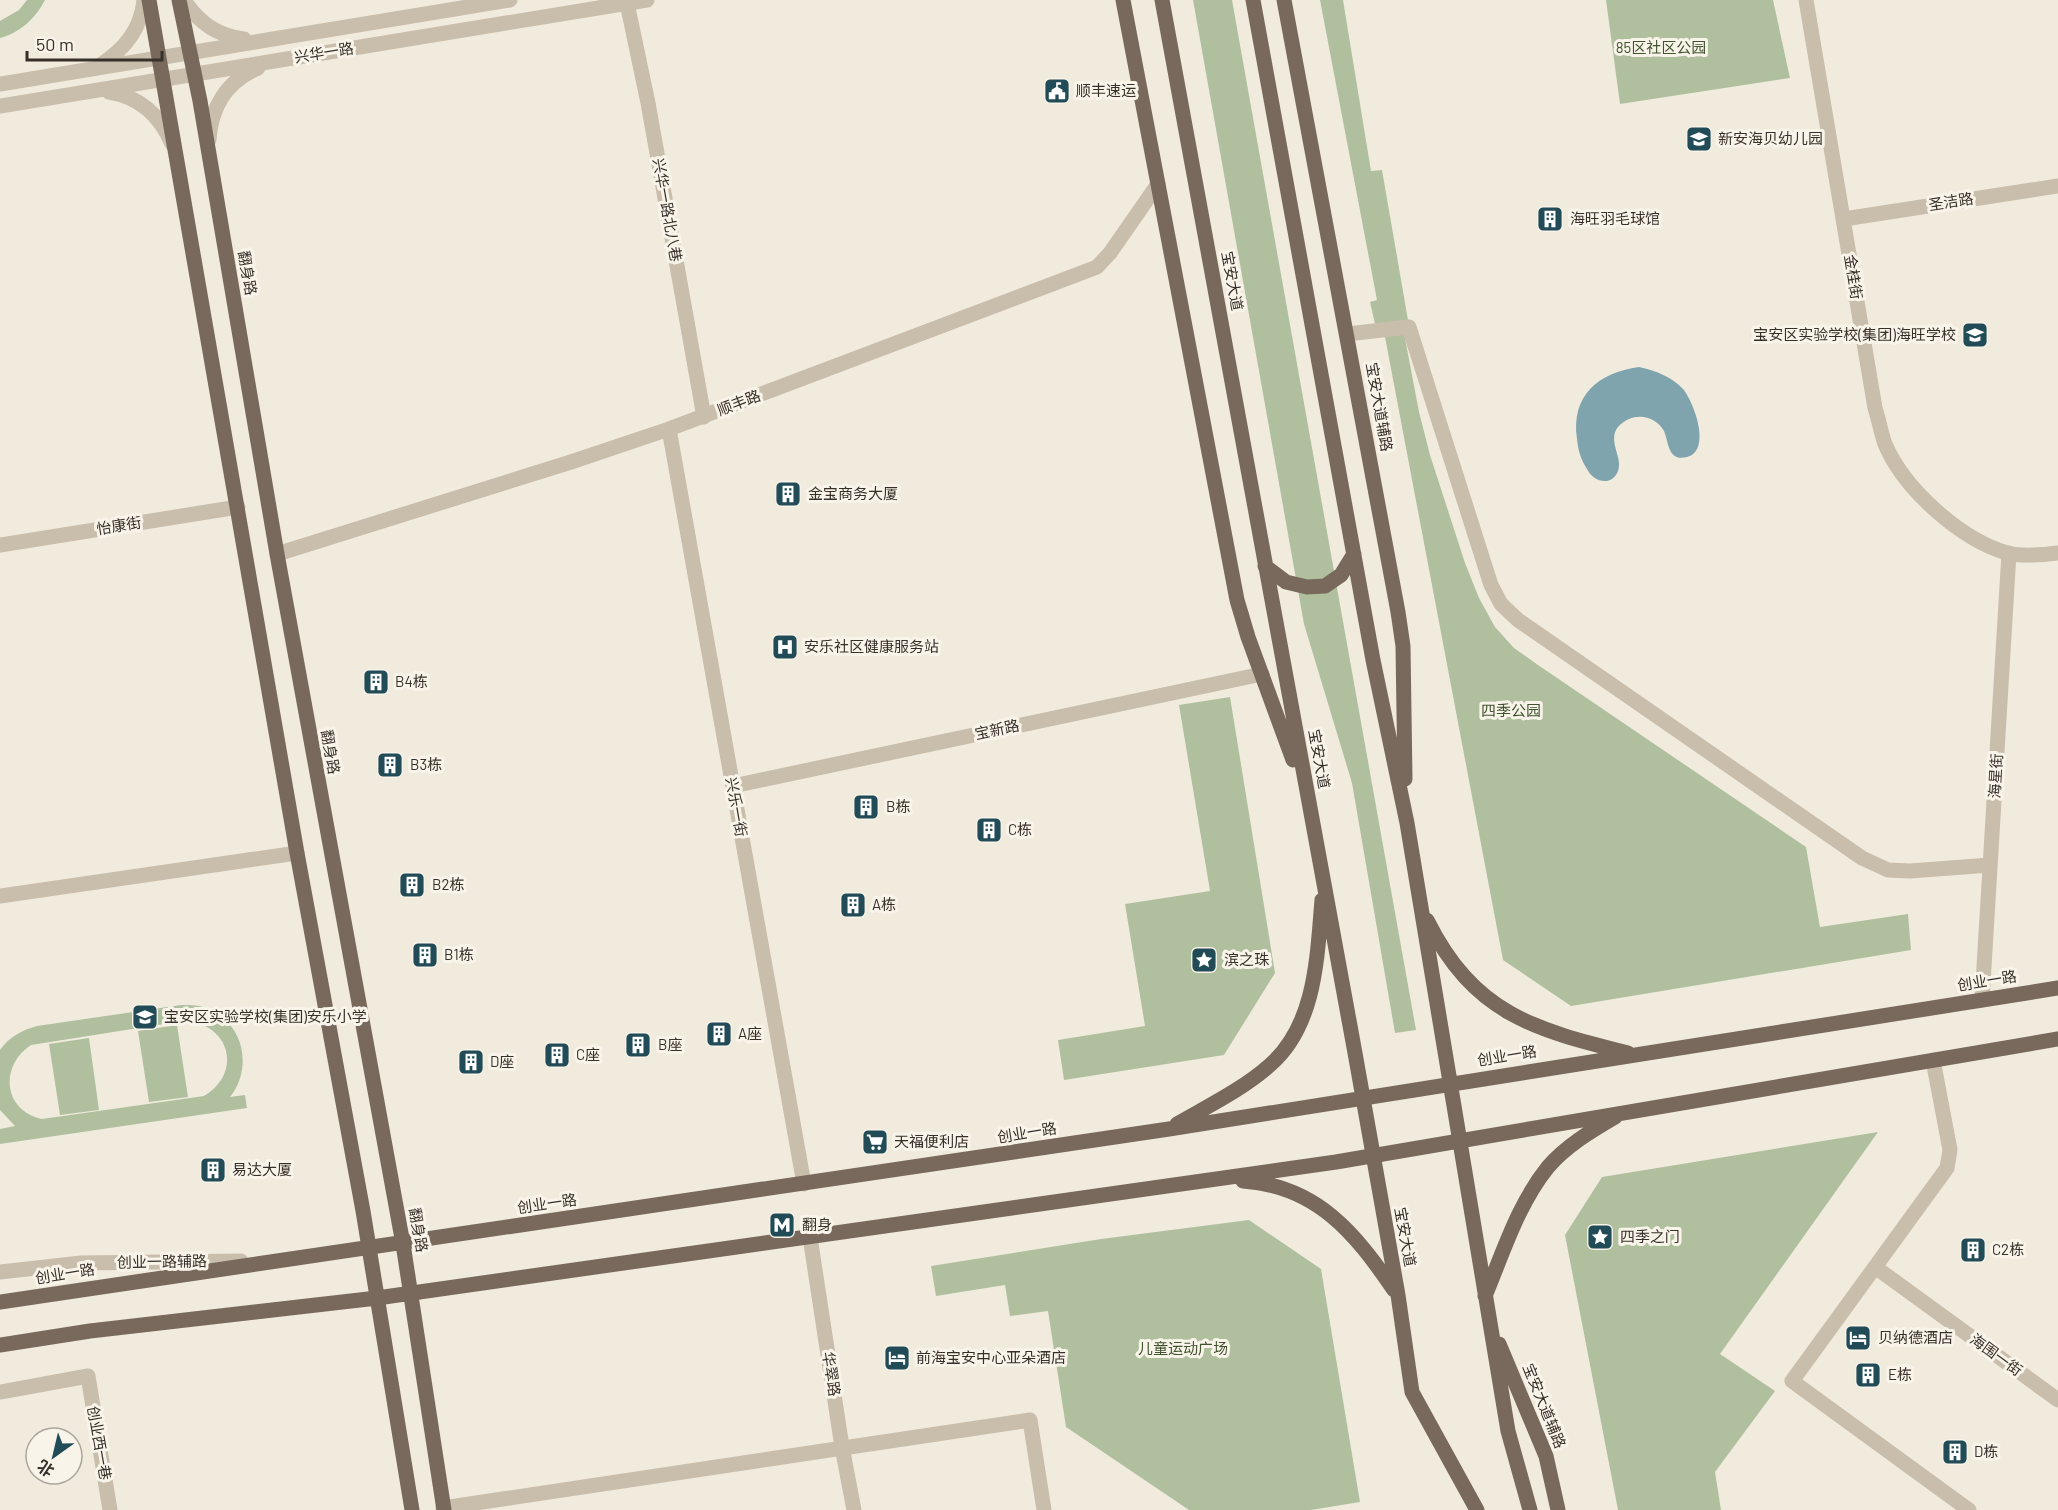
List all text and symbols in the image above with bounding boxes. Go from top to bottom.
scale bar [27,24,162,62]
text: 50 m [36,33,74,55]
street label: 兴华一路 [293,38,355,66]
park label: 85区社区公园 [1616,38,1706,56]
public building icon: 顺丰速运 [1042,76,1072,106]
place label: 顺丰速运 [1076,81,1136,99]
school or university icon: 新安海贝幼儿园 [1684,124,1714,154]
place label: 新安海贝幼儿园 [1718,129,1823,147]
street label: 兴华一路北八巷 [650,157,686,263]
street label: 圣洁路 [1927,189,1974,213]
building icon: 海旺羽毛球馆 [1535,204,1565,234]
place label: 海旺羽毛球馆 [1570,209,1660,227]
street label: 翻身路 [235,249,261,297]
street label: 宝安大道 [1219,250,1247,312]
street label: 金桂街 [1842,253,1866,300]
school or university icon: 宝安区实验学校(集团)海旺学校 [1960,320,1990,350]
place label: 宝安区实验学校(集团)海旺学校 [1753,325,1956,343]
street label: 宝安大道辅路 [1363,361,1397,453]
street label: 顺丰路 [714,386,763,419]
building icon: 金宝商务大厦 [773,479,803,509]
place label: 金宝商务大厦 [808,484,898,502]
street label: 怡康街 [95,513,142,537]
hospital icon: 安乐社区健康服务站 [770,632,800,662]
place label: 安乐社区健康服务站 [804,637,939,655]
building icon: B4栋 [361,667,391,697]
place label: B4栋 [395,672,428,690]
park label: 四季公园 [1481,701,1541,719]
street label: 宝新路 [973,716,1021,743]
street label: 翻身路 [318,728,344,776]
street label: 宝安大道 [1306,728,1334,790]
building icon: B3栋 [375,750,405,780]
street label: 海星街 [1985,753,2005,799]
place label: B3栋 [410,755,442,773]
street label: 兴乐一街 [723,776,751,838]
building icon: B栋 [851,792,881,822]
place label: B栋 [886,797,910,815]
building icon: C栋 [974,815,1004,845]
place label: C栋 [1008,820,1032,838]
building icon: B2栋 [397,870,427,900]
place label: B2栋 [432,875,464,893]
building icon: A栋 [838,890,868,920]
place label: A栋 [872,895,896,913]
building icon: B1栋 [410,940,440,970]
place label: B1栋 [444,945,474,963]
place icon: 滨之珠 [1189,945,1219,975]
place label: 滨之珠 [1224,950,1270,968]
street label: 创业一路 [1956,966,2018,994]
school or university icon: 宝安区实验学校(集团)安乐小学 [130,1002,160,1032]
place label: 宝安区实验学校(集团)安乐小学 [164,1007,367,1025]
building icon: A座 [704,1019,734,1049]
place label: A座 [738,1024,762,1042]
building icon: B座 [623,1030,653,1060]
place label: B座 [658,1035,682,1053]
building icon: C座 [542,1040,572,1070]
street label: 创业一路 [1476,1041,1538,1069]
place label: C座 [576,1045,600,1063]
building icon: D座 [456,1047,486,1077]
place label: D座 [490,1052,514,1070]
street label: 创业一路 [996,1118,1058,1146]
supermarket icon: 天福便利店 [860,1127,890,1157]
place label: 天福便利店 [894,1132,969,1150]
building icon: 易达大厦 [198,1155,228,1185]
place label: 易达大厦 [232,1160,292,1178]
street label: 创业一路 [516,1190,578,1216]
street label: 翻身路 [406,1206,432,1254]
street label: 宝安大道 [1392,1206,1420,1268]
metro station icon: 翻身 [767,1210,797,1240]
place label: 翻身 [802,1215,832,1233]
place icon: 四季之门 [1585,1222,1615,1252]
place label: 四季之门 [1620,1227,1680,1245]
building icon: C2栋 [1958,1235,1988,1265]
place label: C2栋 [1992,1240,2024,1258]
street label: 创业一路辅路 [117,1251,207,1271]
street label: 创业一路 [34,1259,96,1287]
hotel icon: 贝纳德酒店 [1843,1323,1873,1353]
place label: 贝纳德酒店 [1878,1328,1953,1346]
street label: 海围一街 [1967,1329,2026,1379]
park label: 儿童运动广场 [1138,1339,1228,1357]
hotel icon: 前海宝安中心亚朵酒店 [882,1343,912,1373]
place label: 前海宝安中心亚朵酒店 [916,1348,1066,1366]
street label: 华翠路 [820,1350,844,1397]
building icon: E栋 [1853,1360,1883,1390]
street label: 宝安大道辅路 [1520,1361,1570,1451]
place label: E栋 [1888,1365,1912,1383]
street label: 创业西一巷 [85,1404,115,1481]
north arrow [24,1426,84,1486]
building icon: D栋 [1940,1437,1970,1467]
place label: D栋 [1974,1442,1998,1460]
text: 北 [33,1456,57,1481]

